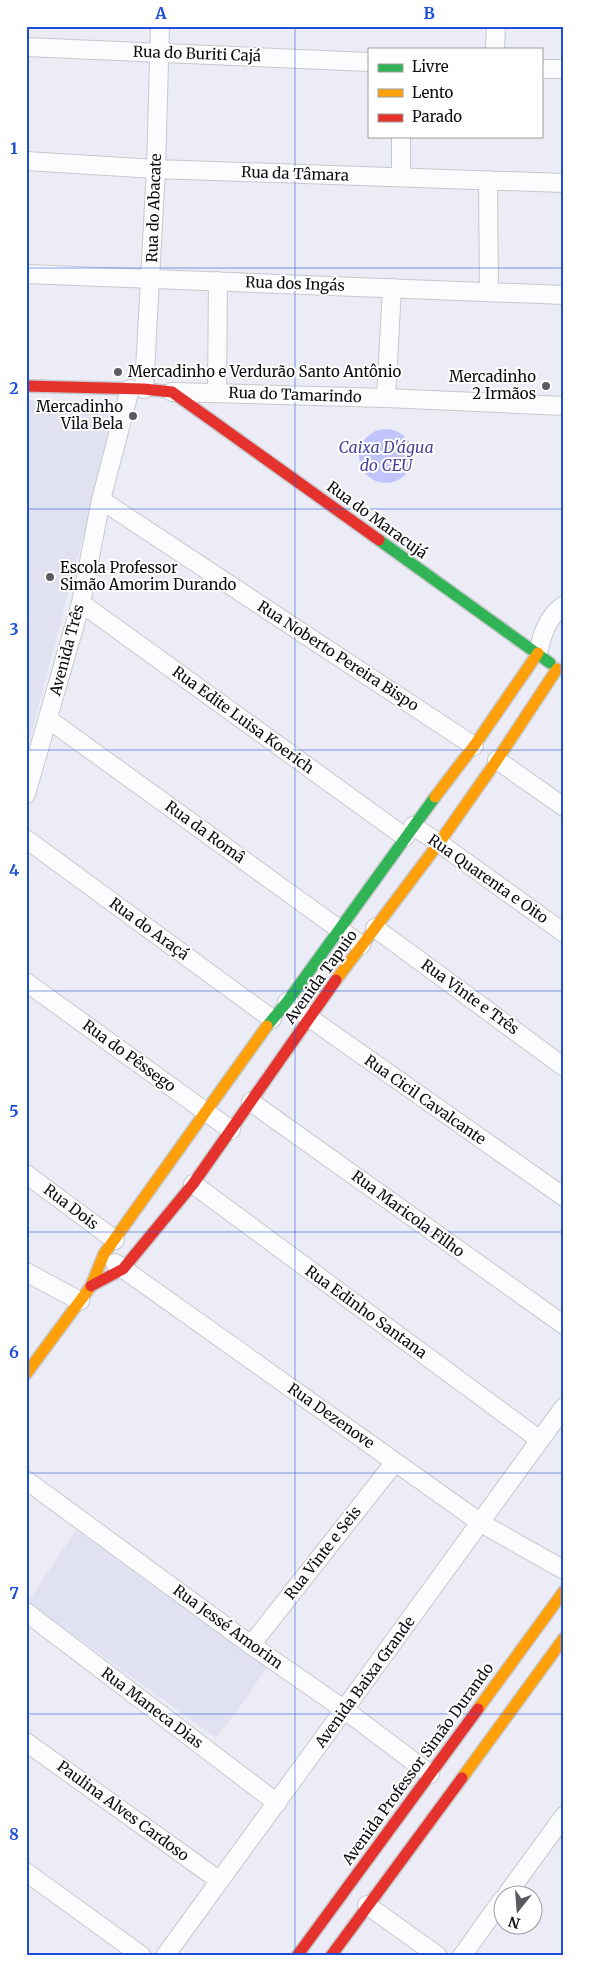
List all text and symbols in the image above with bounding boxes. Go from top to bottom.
text: A [154,3,167,23]
text: B [423,3,435,23]
street label: Rua do Buriti Cajá [133,42,261,65]
legend [368,48,542,138]
text: Livre [412,57,449,76]
text: Lento [412,83,454,102]
text: Parado [412,107,462,126]
text: 1 [10,138,18,158]
street label: Rua do Abacate [142,153,165,263]
street label: Rua da Tâmara [241,162,349,185]
street label: Rua dos Ingás [245,272,345,295]
place label: Mercadinho e Verdurão Santo Antônio [128,362,402,381]
marker: Mercadinho e Verdurão Santo Antônio [112,366,124,378]
place label: Mercadinho 2 Irmãos [449,367,536,403]
text: 2 [9,378,19,398]
marker: Mercadinho 2 Irmãos [540,380,552,392]
street label: Rua do Tamarindo [228,383,362,406]
place label: Mercadinho Vila Bela [36,397,123,433]
marker: Mercadinho Vila Bela [127,410,139,422]
water label: Caixa D'água do CEU [338,437,434,475]
street label: Rua do Maracujá [323,477,431,562]
place label: Escola Professor Simão Amorim Durando [60,558,236,594]
marker: Escola Professor Simão Amorim Durando [44,571,56,583]
street label: Rua Noberto Pereira Bispo [254,596,423,715]
street label: Avenida Três [45,602,88,698]
text: 3 [9,619,19,639]
street label: Rua Edite Luisa Koerich [169,662,318,777]
street label: Rua da Româ [162,796,249,867]
street label: Rua Quarenta e Oito [425,830,552,927]
text: 4 [9,860,19,880]
street label: Rua do Araçá [106,893,193,964]
street label: Avenida Tapuio [280,926,361,1028]
street label: Rua Vinte e Três [418,955,523,1038]
street label: Rua do Pêssego [79,1015,180,1096]
street label: Rua Cicil Cavalcante [361,1051,490,1149]
text: 5 [9,1101,19,1121]
street label: Rua Maricola Filho [348,1166,469,1261]
street label: Rua Dois [40,1180,102,1233]
street label: Rua Edinho Santana [302,1261,431,1362]
text: 6 [9,1342,19,1362]
street label: Rua Dezenove [284,1379,378,1453]
street label: Rua Vinte e Seis [280,1502,365,1603]
street label: Rua Jessé Amorim [170,1580,287,1673]
text: 7 [9,1583,19,1603]
street label: Avenida Baixa Grande [310,1612,419,1752]
street label: Avenida Professor Simão Durando [337,1659,497,1869]
street label: Rua Maneca Dias [98,1663,207,1752]
street label: Paulina Alves Cardoso [54,1756,193,1865]
text: 8 [9,1824,19,1844]
north arrow [492,1884,542,1934]
text: N [506,1912,522,1933]

